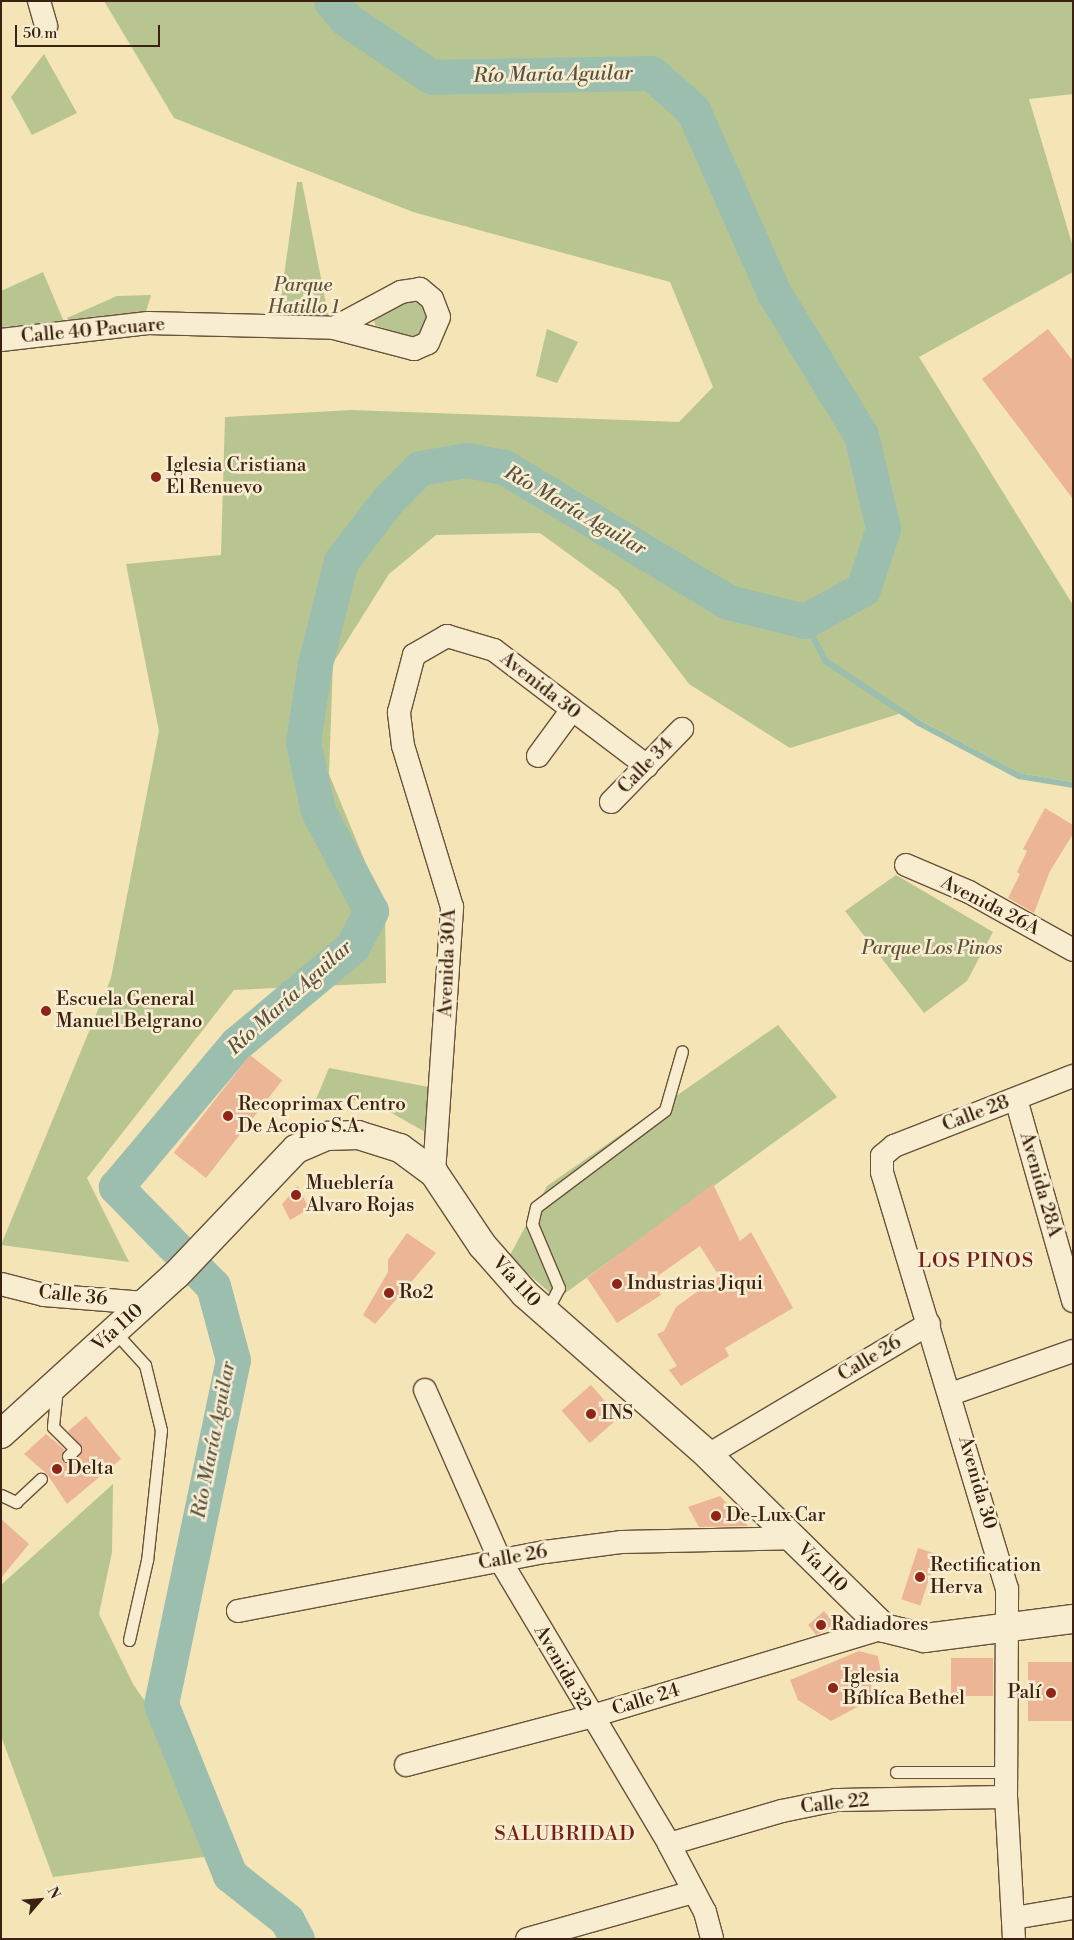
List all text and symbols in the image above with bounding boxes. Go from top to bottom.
scale bar [18,15,162,47]
text: 50 m [23,24,57,43]
water label: Río María Aguilar [473,62,633,88]
park label: Parque Hatillo 1 [268,275,338,319]
street label: Calle 40 Pacuare [20,313,166,349]
place label: Iglesia Cristiana El Renuevo [166,455,306,499]
water label: Río María Aguilar [500,461,650,561]
marker: Iglesia Cristiana El Renuevo [150,471,162,483]
street label: Avenida 30 [495,648,585,724]
street label: Calle 34 [614,733,678,799]
street label: Avenida 26A [937,871,1043,941]
street label: Avenida 30A [435,908,461,1018]
water label: Río María Aguilar [223,936,357,1060]
park label: Parque Los Pinos [862,938,1002,960]
place label: Escuela General Manuel Belgrano [56,989,202,1033]
marker: Escuela General Manuel Belgrano [40,1005,52,1017]
street label: Calle 28 [939,1091,1013,1137]
place label: Recoprimax Centro De Acopio S.A. [238,1094,406,1138]
marker: Recoprimax Centro De Acopio S.A. [222,1110,234,1122]
street label: Avenida 28A [1014,1130,1066,1240]
place label: Mueblería Alvaro Rojas [306,1173,414,1217]
marker: Mueblería Alvaro Rojas [290,1189,302,1201]
district label: LOS PINOS [917,1249,1035,1273]
street label: Vía 110 [487,1252,545,1312]
place label: Industrias Jiqui [627,1273,763,1295]
marker: Industrias Jiqui [611,1278,623,1290]
street label: Calle 36 [37,1281,109,1311]
place label: Ro2 [399,1282,433,1304]
marker: Ro2 [383,1287,395,1299]
street label: Vía 110 [88,1299,148,1357]
street label: Calle 26 [834,1331,906,1387]
water label: Río María Aguilar [187,1359,241,1521]
place label: INS [601,1403,633,1425]
marker: INS [585,1408,597,1420]
street label: Avenida 30 [953,1434,1001,1532]
place label: Delta [67,1458,114,1480]
marker: Delta [51,1463,63,1475]
place label: De-Lux Car [726,1505,826,1527]
marker: De-Lux Car [710,1510,722,1522]
street label: Vía 110 [792,1539,852,1597]
street label: Calle 26 [477,1541,549,1575]
place label: Rectification Herva [930,1555,1041,1599]
marker: Rectification Herva [914,1571,926,1583]
place label: Radiadores [831,1614,928,1636]
marker: Radiadores [815,1619,827,1631]
street label: Avenida 32 [529,1622,595,1714]
place label: Iglesia Bíblíca Bethel [843,1666,965,1710]
street label: Calle 24 [609,1679,683,1721]
marker: Iglesia Bíblíca Bethel [827,1682,839,1694]
place label: Palí [1007,1682,1041,1704]
marker: Palí [1045,1687,1057,1699]
street label: Calle 22 [799,1789,871,1819]
district label: SALUBRIDAD [493,1822,637,1846]
north arrow [15,1875,65,1925]
text: N [43,1884,64,1902]

